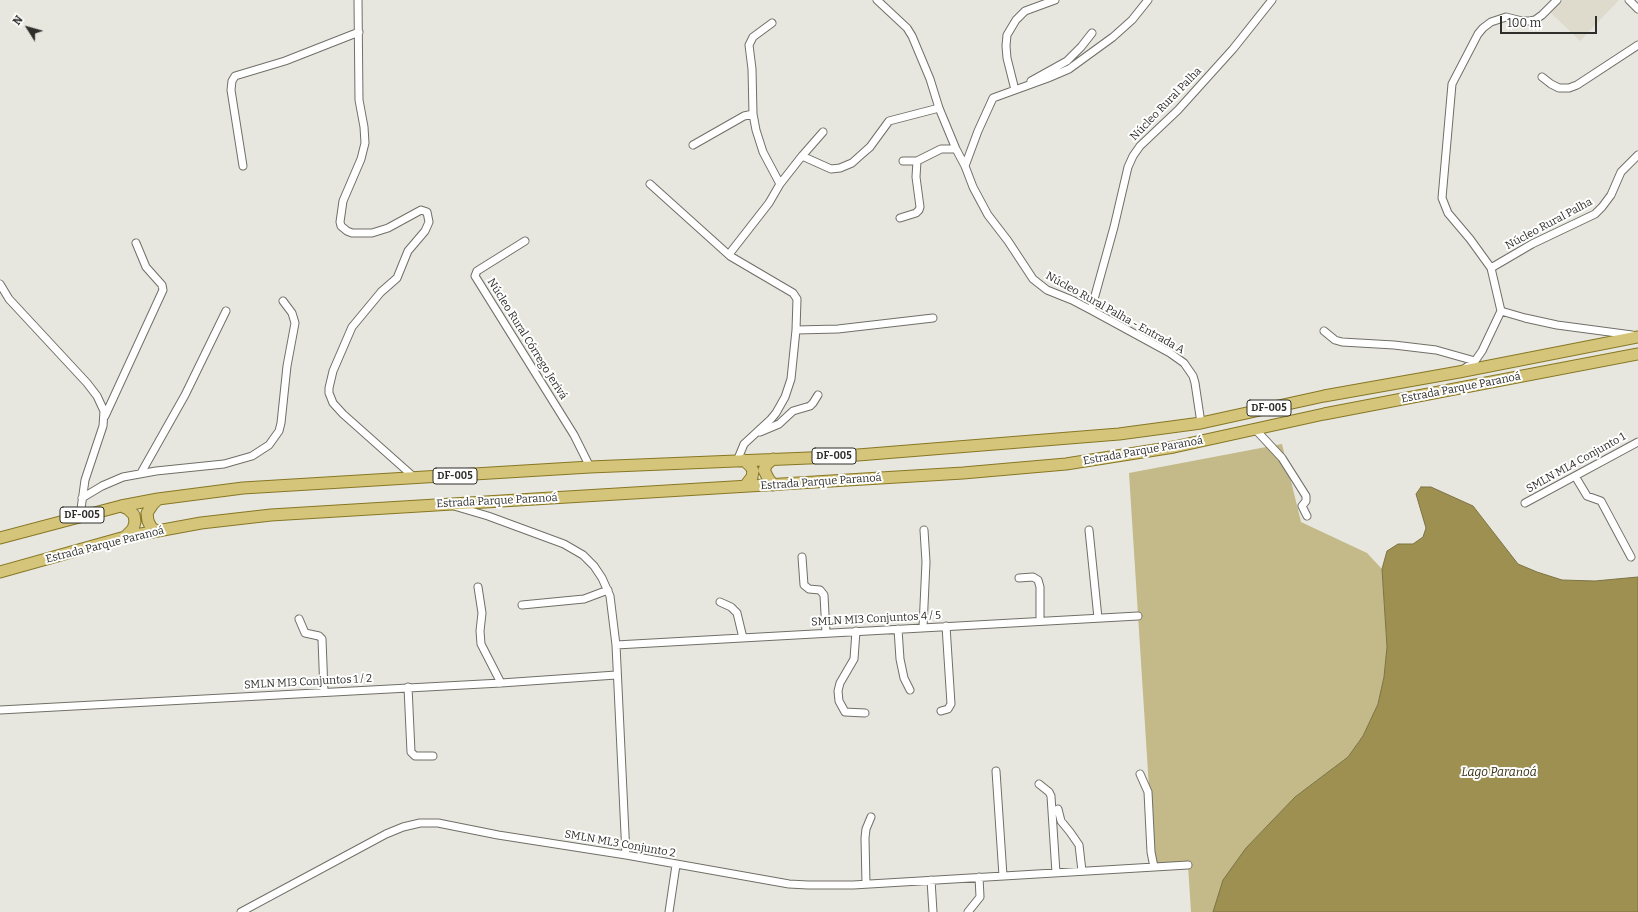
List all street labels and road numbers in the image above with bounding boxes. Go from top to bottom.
street label: Núcleo Rural Palha [1128,65,1204,143]
street label: Núcleo Rural Palha [1503,195,1595,253]
street label: Núcleo Rural Palha - Entrada A [1043,269,1187,357]
street label: Núcleo Rural Córrego Jerivá [484,276,570,402]
street label: Estrada Parque Paranoá [1400,370,1522,406]
road number: DF-005 [1247,400,1291,416]
street label: SMLN ML4 Conjunto 1 [1524,430,1628,496]
street label: Estrada Parque Paranoá [1082,434,1204,468]
road number: DF-005 [812,448,856,464]
road number: DF-005 [433,468,477,484]
street label: Estrada Parque Paranoá [760,471,882,493]
street label: Estrada Parque Paranoá [436,491,558,511]
road number: DF-005 [60,507,104,523]
street label: Estrada Parque Paranoá [44,524,166,566]
street label: SMLN MI3 Conjuntos 4 / 5 [811,609,941,629]
street label: SMLN MI3 Conjuntos 1 / 2 [244,672,372,692]
street label: SMLN ML3 Conjunto 2 [563,828,677,860]

